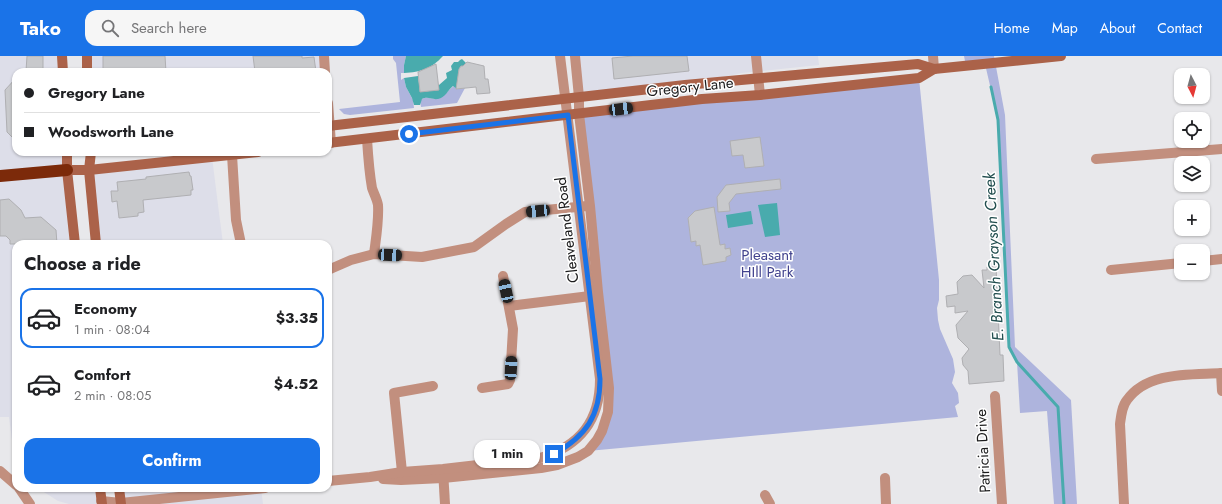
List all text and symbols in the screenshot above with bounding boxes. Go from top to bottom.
search box [85,10,365,46]
text: Tako [20,15,61,42]
icon: search [99,17,121,39]
text: Search here [131,17,207,39]
text: Home [994,18,1030,38]
text: Map [1052,18,1078,38]
text: About [1100,18,1135,38]
text: Contact [1157,18,1202,38]
north arrow [1174,68,1210,104]
map controls [1174,68,1210,280]
street label: Gregory Lane [645,71,735,103]
text: Gregory Lane [48,82,145,104]
car [608,102,634,116]
button: locate [1174,112,1210,148]
text: Woodsworth Lane [48,121,174,143]
route start [400,125,418,143]
button: layers [1174,156,1210,192]
water label: E. Branch Grayson Creek [978,171,1009,342]
street label: Cleaveland Road [550,176,584,284]
button: + [1174,200,1210,236]
car [526,204,550,218]
park label: Pleasant HIll Park [741,244,794,283]
button: − [1174,244,1210,280]
car [378,248,402,262]
text: Choose a ride [24,251,141,277]
car [498,278,514,304]
text: Economy [74,298,137,320]
icon: car [26,300,62,336]
text: $3.35 [276,307,318,329]
text: 1 min · 08:04 [74,320,150,339]
car [504,356,518,380]
text: Comfort [74,364,131,386]
icon: car [26,366,62,402]
text: $4.52 [274,373,318,395]
text: 2 min · 08:05 [74,386,151,405]
street label: Patricia Drive [970,408,996,493]
button: Confirm [24,438,320,484]
callout: 1 min [474,440,540,468]
text: 1 min [491,444,523,463]
route end [545,445,563,463]

